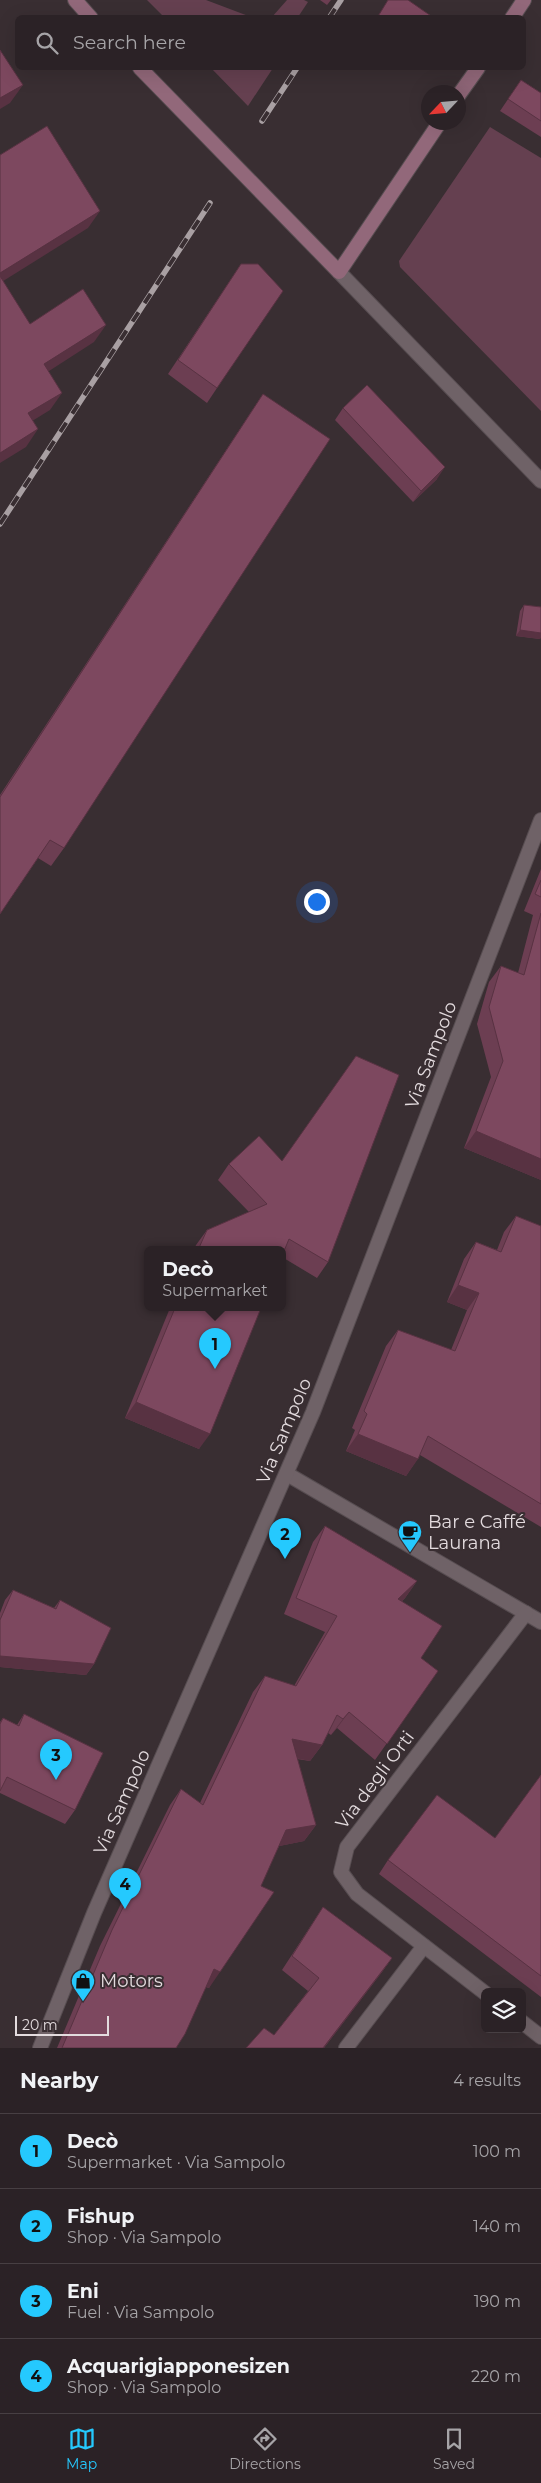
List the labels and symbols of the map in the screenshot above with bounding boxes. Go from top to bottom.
north arrow [421,85,466,130]
your location [304,889,330,915]
street label: Via Sampolo [401,998,461,1112]
pin: 1 [199,1328,231,1369]
street label: Via Sampolo [252,1375,316,1487]
place label: Bar e Caffé Laurana [428,1511,526,1554]
pin: 2 [269,1518,301,1559]
cafe icon: Bar e Caffé Laurana [397,1519,423,1553]
street label: Via degli Orti [331,1727,419,1833]
pin: 3 [40,1739,72,1780]
street label: Via Sampolo [89,1746,155,1858]
pin: 4 [109,1868,141,1909]
shop icon: Motors [70,1968,96,2002]
place label: Motors [100,1970,163,1992]
scale bar [15,2013,109,2036]

